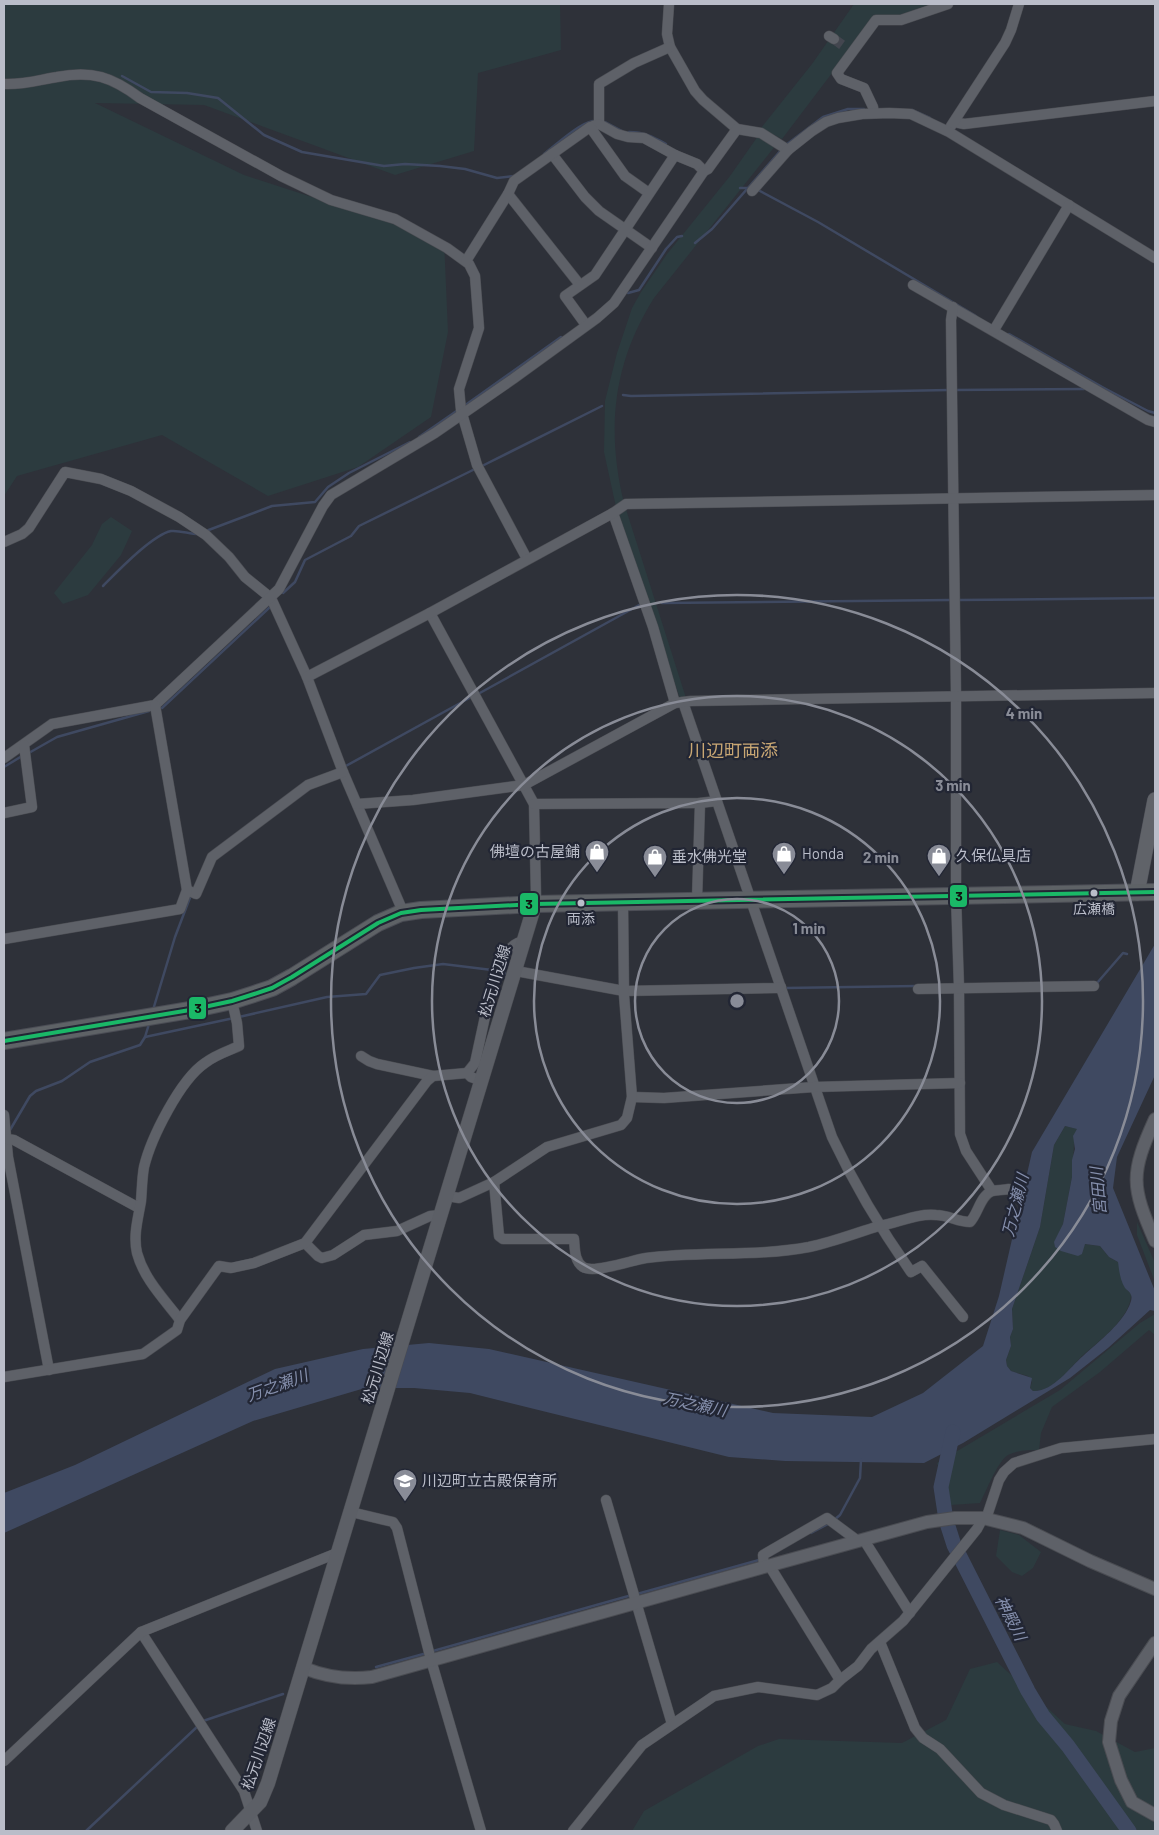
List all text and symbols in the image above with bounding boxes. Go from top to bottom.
text: 4 min [1006,704,1042,722]
district label: 川辺町両添 [688,739,778,761]
text: 3 min [935,776,971,794]
shop icon: 佛壇の古屋鋪 [584,839,610,873]
shop icon: Honda [771,841,797,875]
place label: 佛壇の古屋鋪 [490,842,580,860]
shop icon: 久保仏具店 [926,843,952,877]
shop icon: 垂水佛光堂 [642,844,668,878]
place label: Honda [802,844,844,862]
place label: 久保仏具店 [956,846,1031,864]
place label: 垂水佛光堂 [672,847,747,865]
text: 2 min [863,848,899,866]
line badge: 3 [949,884,968,908]
text: 3 [955,887,963,904]
marker: 広瀬橋 [1089,888,1099,898]
line badge: 3 [519,892,539,916]
text: 3 [525,895,533,912]
marker: 両添 [576,898,586,908]
place label: 広瀬橋 [1073,900,1115,917]
place label: 両添 [567,910,595,927]
text: 1 min [793,919,825,937]
street label: 松元川辺線 [474,942,514,1019]
centre of rings [728,992,746,1010]
line badge: 3 [188,996,207,1020]
text: 3 [194,999,202,1016]
water label: 宮田川 [1086,1164,1109,1216]
water label: 万之瀬川 [998,1170,1032,1238]
street label: 松元川辺線 [357,1329,397,1406]
water label: 万之瀬川 [244,1364,312,1404]
water label: 万之瀬川 [662,1388,730,1420]
school or university icon: 川辺町立古殿保育所 [392,1468,418,1502]
place label: 川辺町立古殿保育所 [422,1471,557,1489]
water label: 神殿川 [992,1592,1032,1645]
street label: 松元川辺線 [237,1715,279,1792]

